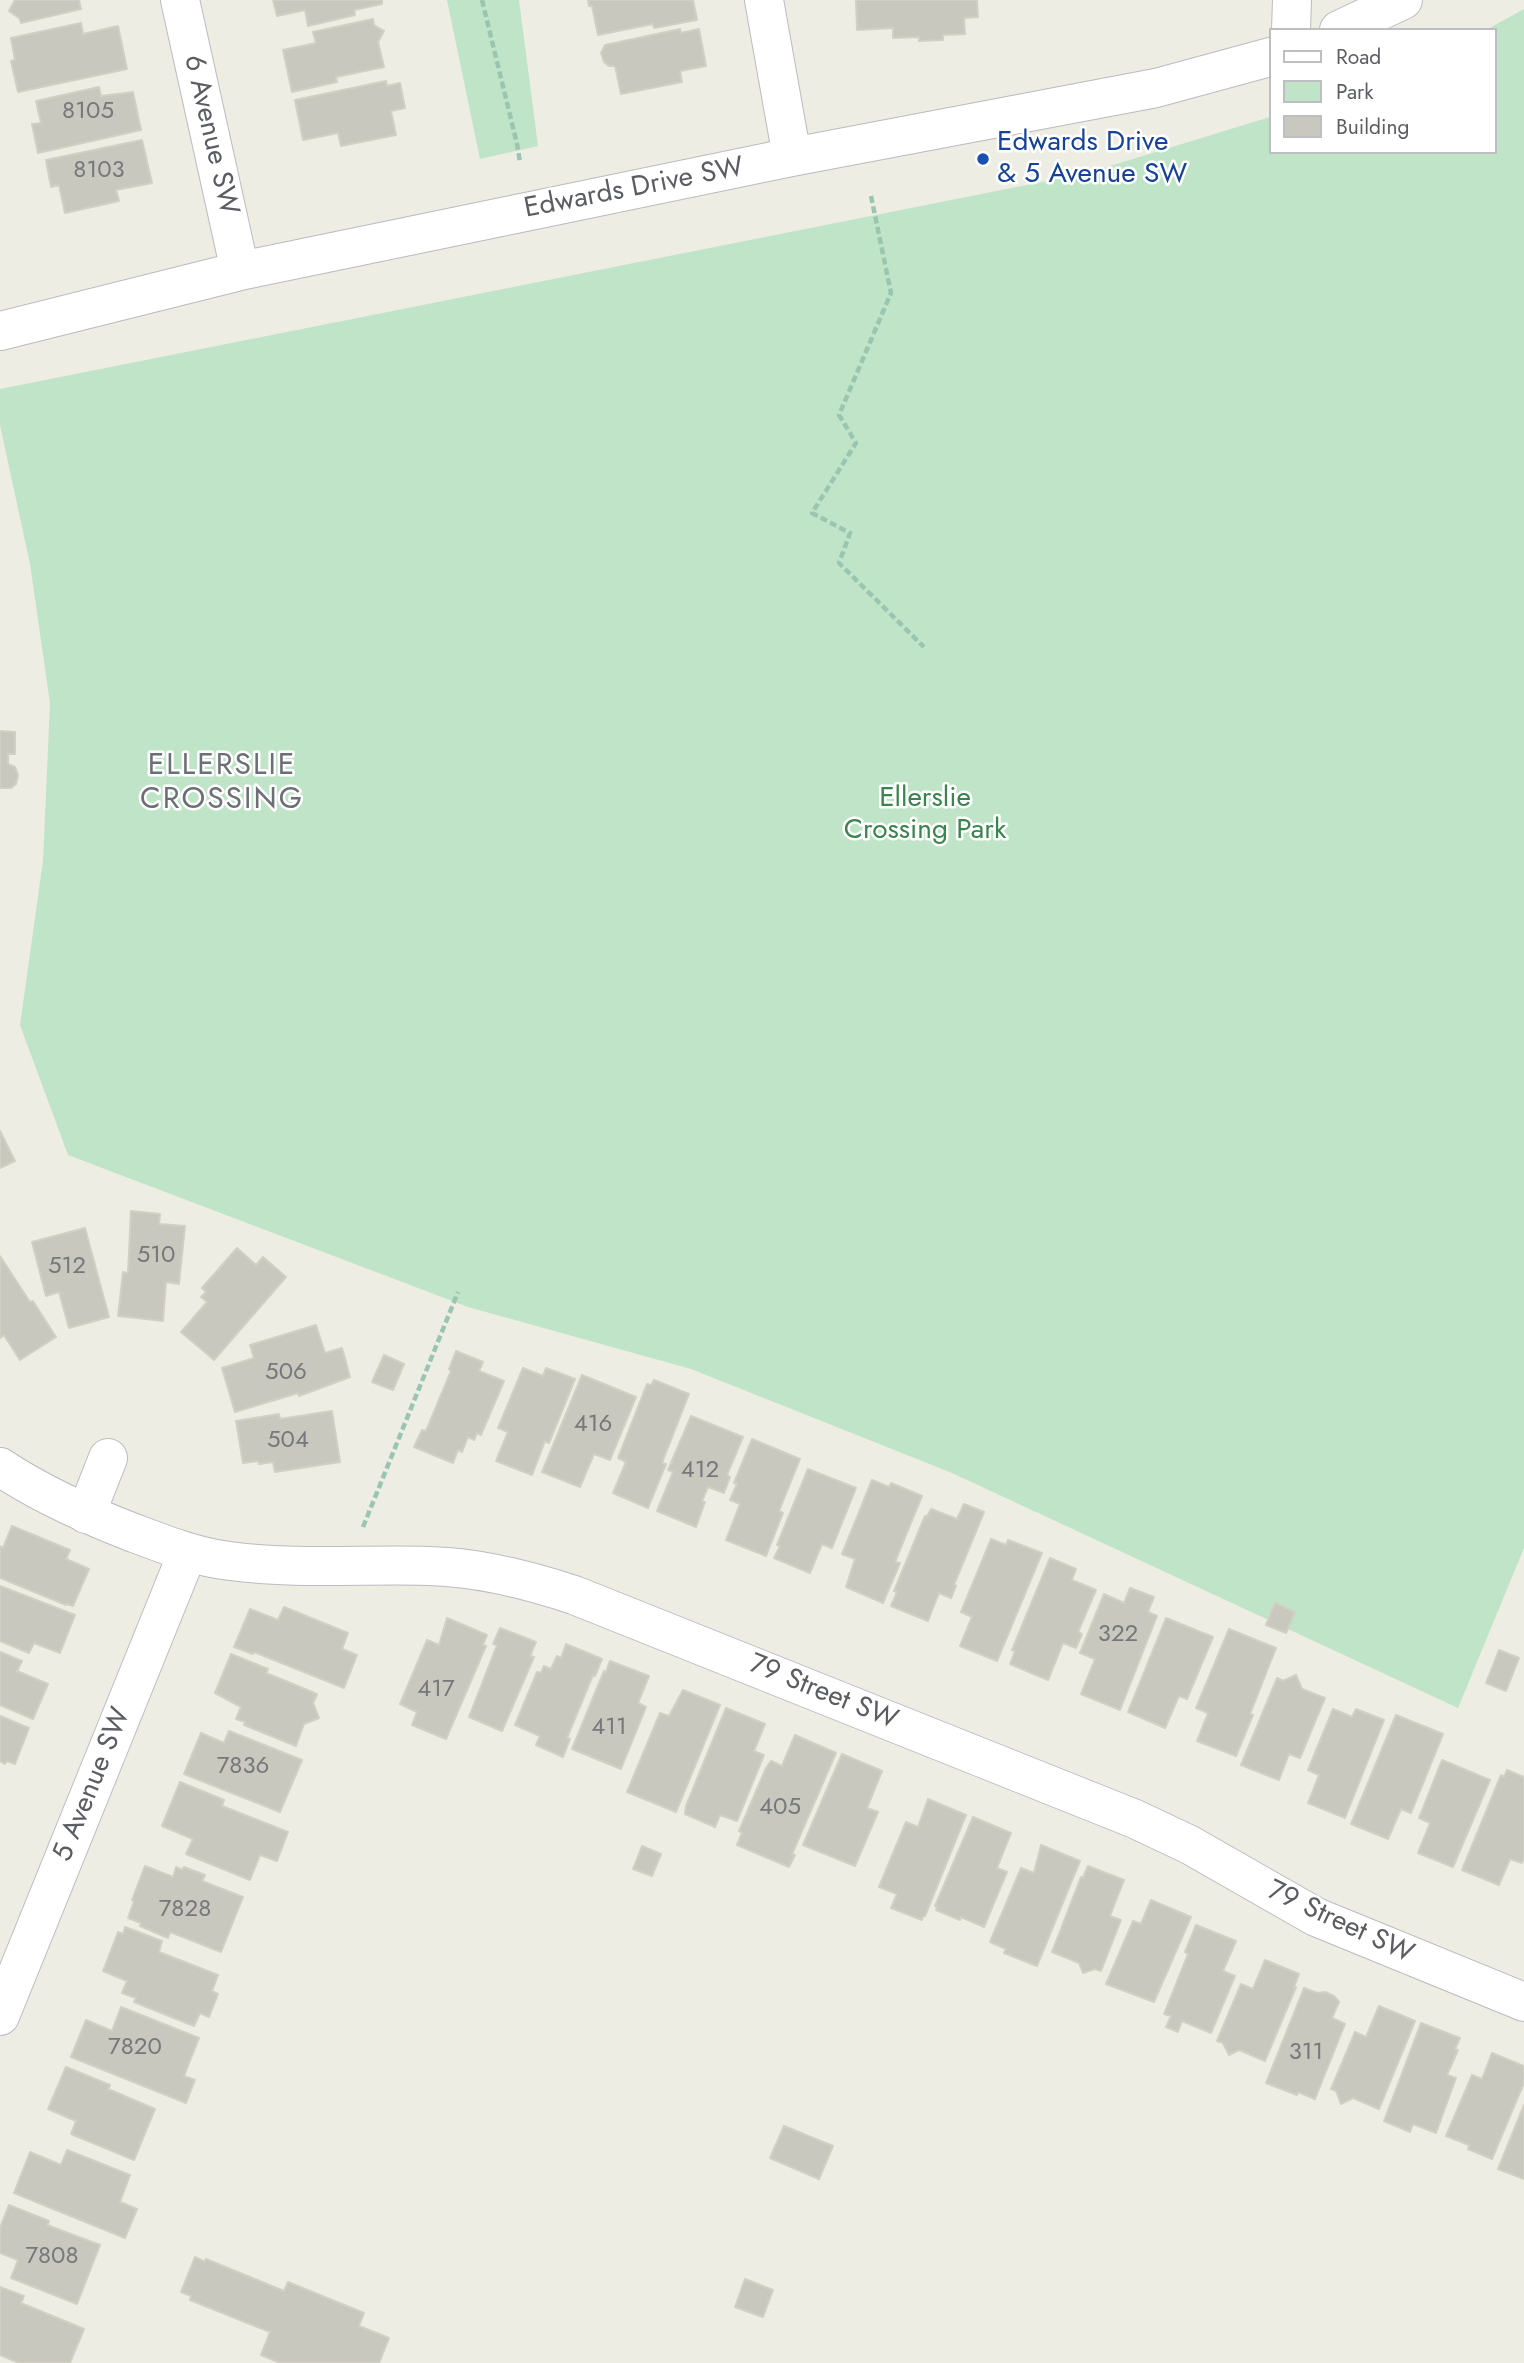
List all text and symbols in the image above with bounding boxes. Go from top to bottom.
legend [1268,28,1496,154]
text: Road [1336,42,1381,72]
street label: 6 Avenue SW [175,52,245,218]
text: Park [1336,77,1373,107]
house number: 8105 [62,98,114,126]
text: Building [1336,112,1409,142]
place label: Edwards Drive & 5 Avenue SW [997,126,1187,192]
street label: Edwards Drive SW [521,151,747,227]
marker: Edwards Drive & 5 Avenue SW [975,151,991,167]
house number: 8103 [73,157,125,185]
district label: ELLERSLIE CROSSING [141,749,303,820]
park label: Ellerslie Crossing Park [844,782,1006,848]
house number: 510 [137,1242,175,1270]
house number: 512 [48,1253,86,1281]
house number: 506 [265,1359,307,1387]
house number: 416 [574,1411,612,1439]
house number: 504 [267,1427,309,1455]
house number: 412 [681,1457,719,1485]
house number: 322 [1098,1621,1138,1649]
street label: 79 Street SW [744,1648,902,1738]
house number: 417 [417,1676,455,1704]
street label: 5 Avenue SW [47,1703,139,1867]
house number: 411 [591,1714,627,1742]
house number: 7836 [217,1753,269,1781]
house number: 405 [759,1794,801,1822]
street label: 79 Street SW [1262,1874,1418,1972]
house number: 7828 [159,1896,211,1924]
house number: 7820 [108,2034,162,2062]
house number: 311 [1289,2039,1323,2067]
house number: 7808 [25,2243,79,2271]

